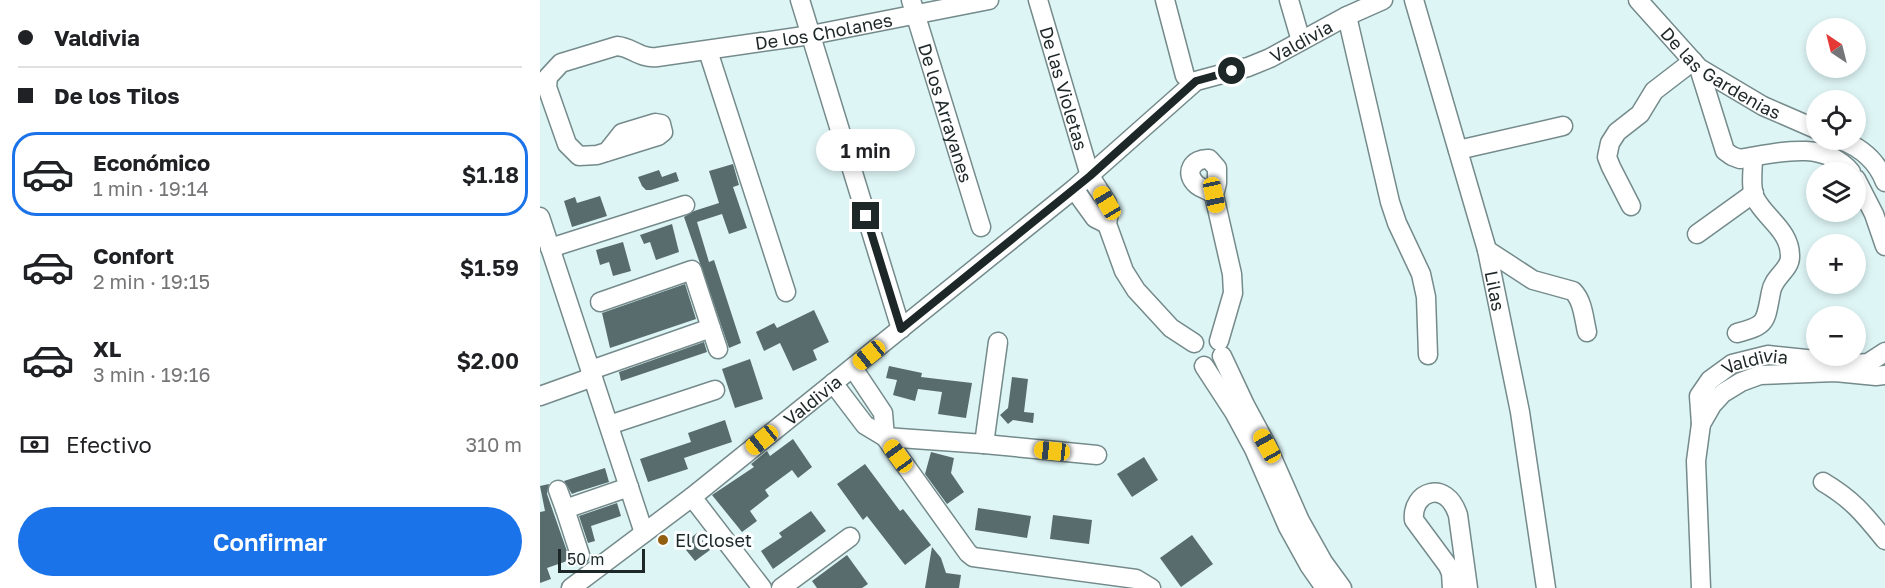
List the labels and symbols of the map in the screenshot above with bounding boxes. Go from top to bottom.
street label: De los Cholanes [753,8,894,54]
street label: Valdivia [1266,15,1336,67]
north arrow [1806,18,1866,78]
street label: De las Gardenias [1656,22,1784,123]
street label: De las Violetas [1035,24,1093,153]
street label: De los Arrayanes [914,40,978,185]
route start [1218,57,1245,84]
callout: 1 min [816,129,916,171]
car [1201,176,1227,214]
car [1090,183,1124,223]
route end [852,202,879,229]
street label: Lilas [1480,269,1510,313]
car [849,337,889,373]
street label: Valdivia [1717,344,1789,379]
street label: Valdivia [779,370,846,430]
car [742,422,782,458]
car [1250,426,1284,466]
car [880,436,916,476]
car [1033,440,1071,462]
place label: El Closet [675,529,752,551]
marker: El Closet [656,533,670,547]
scale bar [558,546,645,574]

